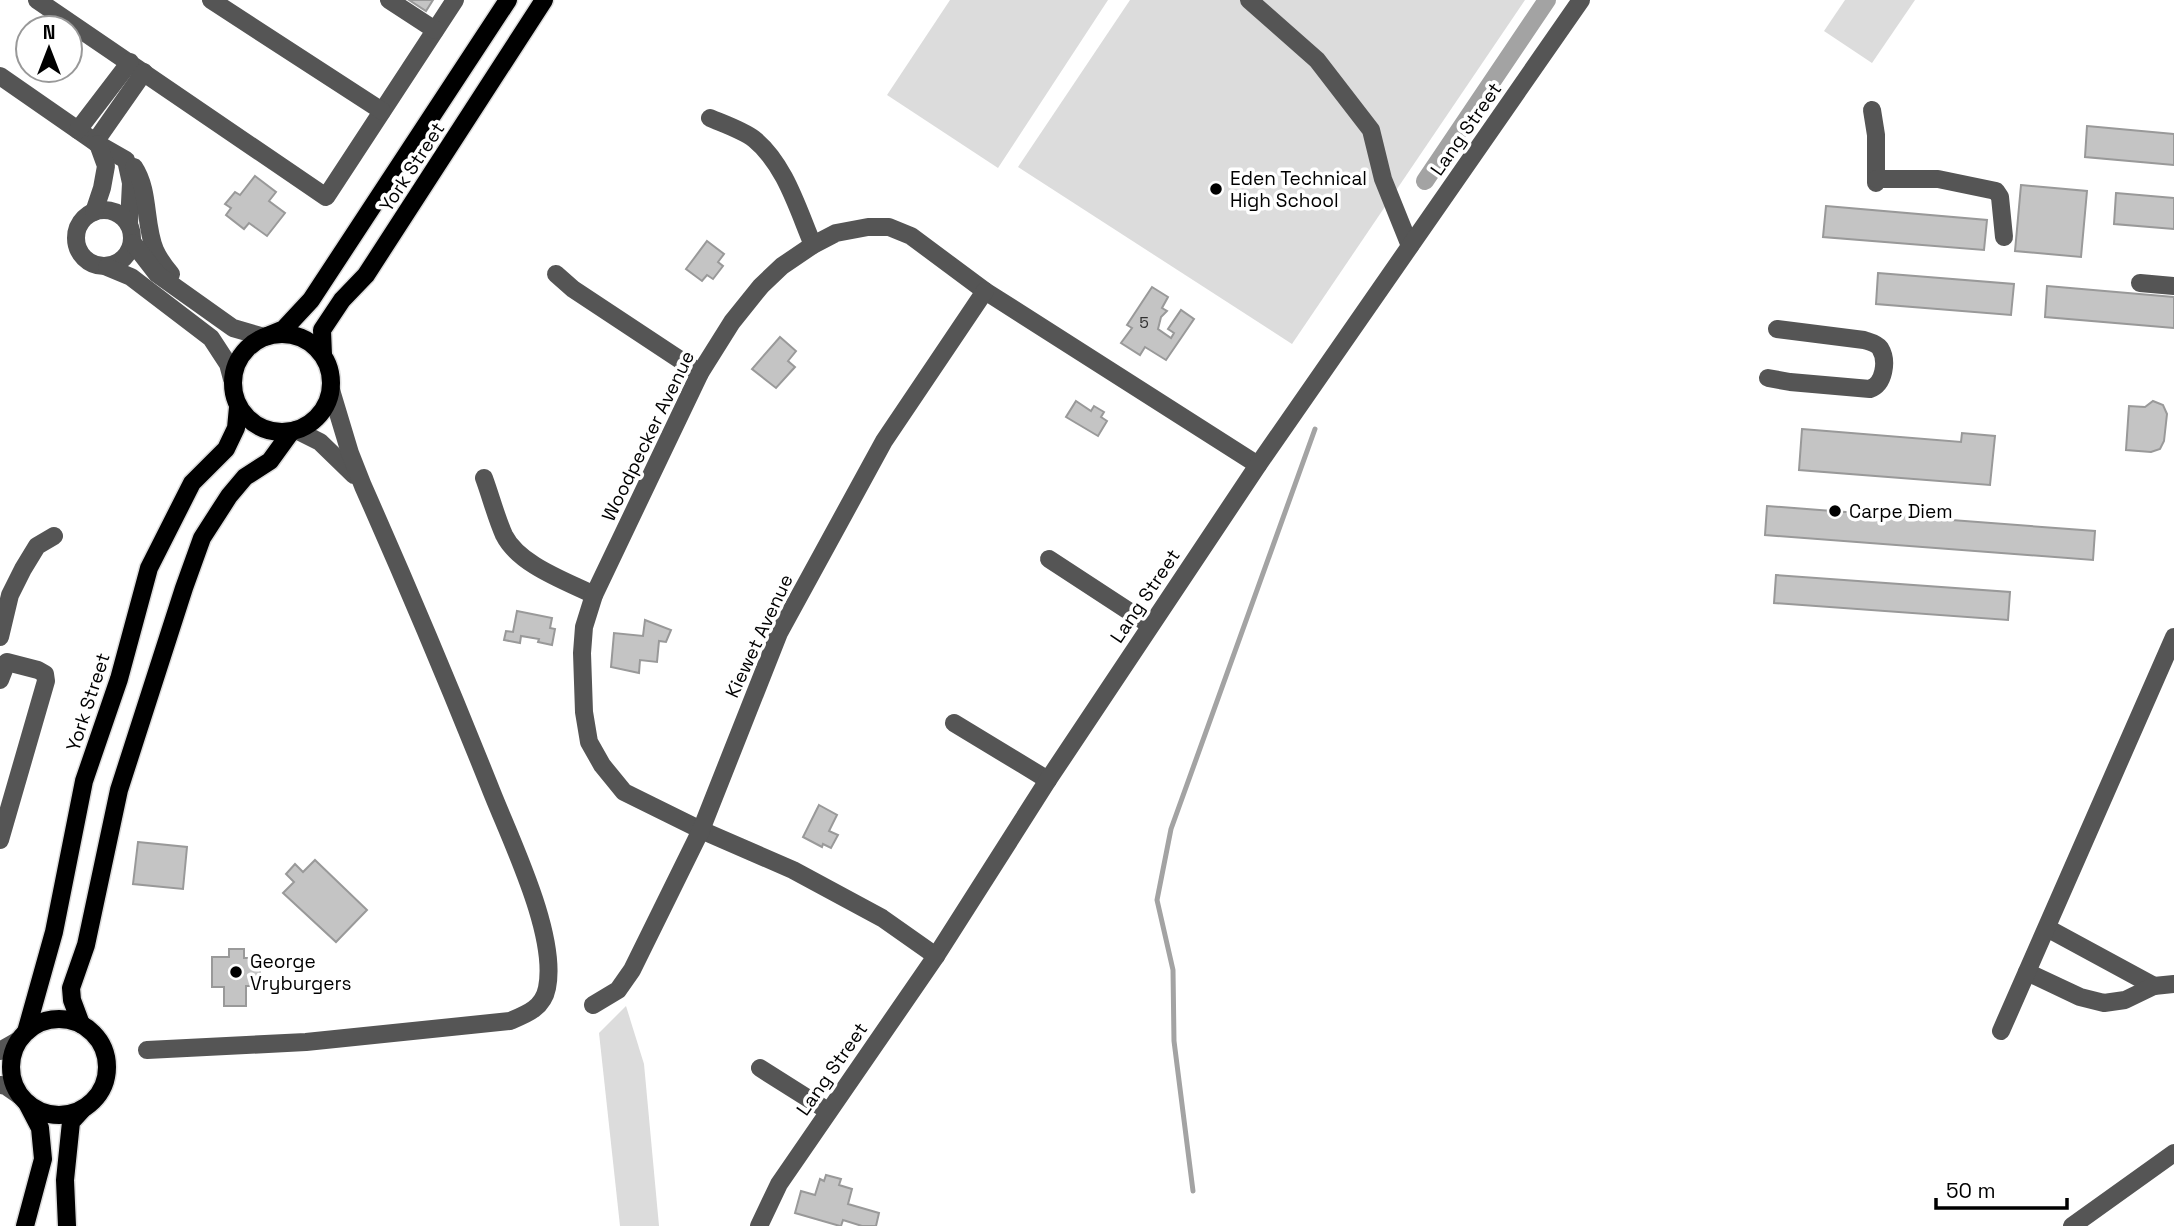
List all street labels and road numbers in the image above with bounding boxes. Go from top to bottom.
street label: Lang Street [1425,78,1507,180]
street label: York Street [374,117,450,217]
street label: Woodpecker Avenue [596,347,700,525]
street label: Lang Street [1104,544,1186,648]
street label: Kiewet Avenue [719,570,799,702]
street label: York Street [60,650,116,754]
street label: Lang Street [791,1018,873,1120]

